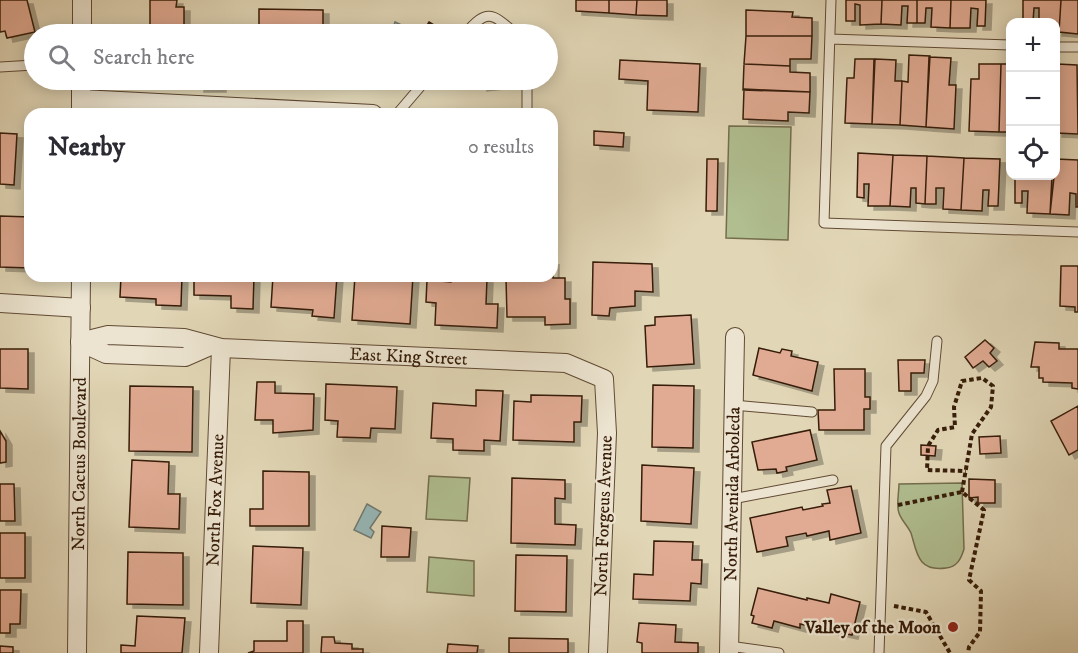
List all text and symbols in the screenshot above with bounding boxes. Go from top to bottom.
map controls [1006,18,1060,180]
button: + [1006,18,1060,72]
search box [24,24,558,90]
icon: search [45,41,78,74]
text: Search here [93,44,195,71]
button: − [1006,72,1060,126]
button: locate [1006,126,1060,180]
text: Nearby [48,131,125,164]
text: 0 results [468,135,534,160]
street label: East King Street [349,344,468,371]
street label: North Cactus Boulevard [68,377,92,551]
street label: North Avenida Arboleda [720,406,746,582]
street label: North Fox Avenue [202,433,230,567]
street label: North Forgeus Avenue [590,435,618,597]
place label: Valley of the Moon [804,617,942,639]
marker: Valley of the Moon [946,620,960,634]

